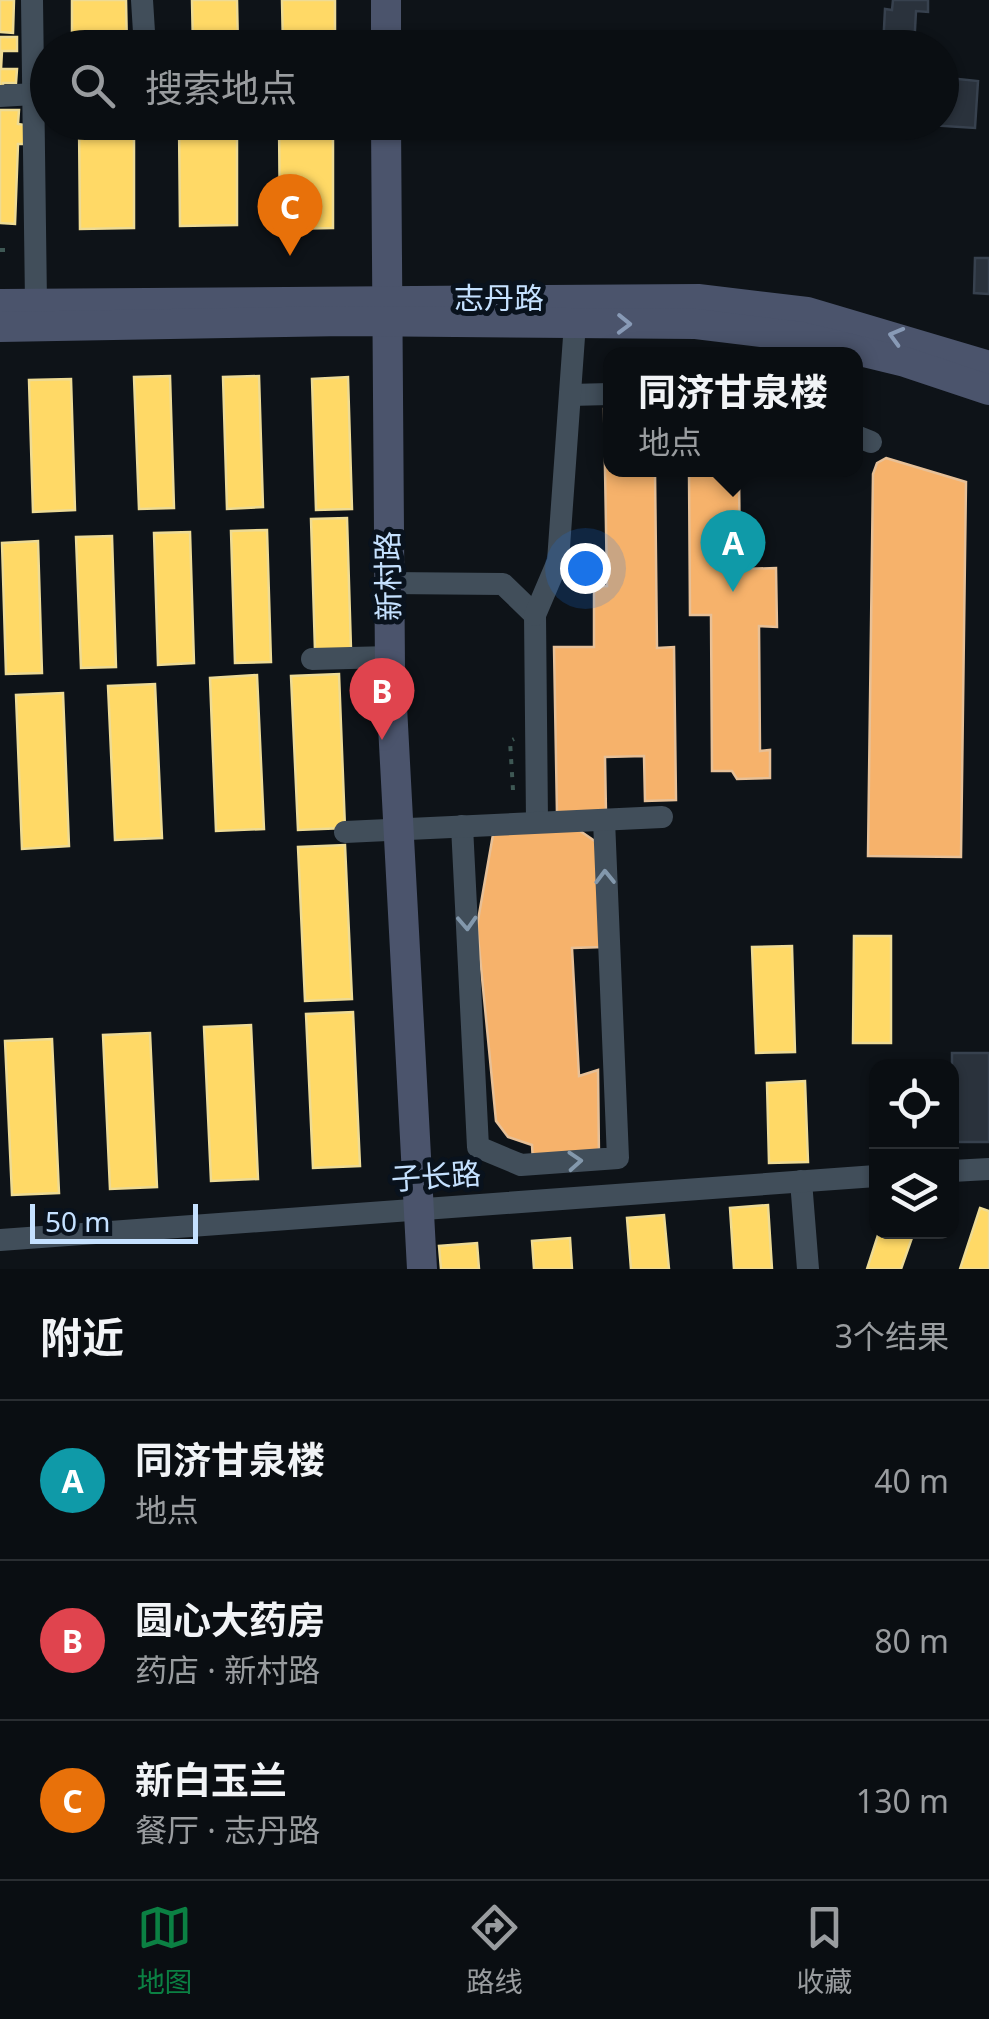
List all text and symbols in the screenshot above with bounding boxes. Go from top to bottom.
search box [30,30,959,140]
icon: search [65,58,120,113]
text: 搜索地点 [145,61,297,113]
pin: C [258,174,322,256]
street label: 志丹路 [454,277,544,318]
one-way arrow [616,313,632,334]
one-way arrow [888,326,906,347]
popup [603,347,863,477]
text: 同济甘泉楼 [638,365,828,417]
text: 地点 [638,420,702,463]
pin: A [700,510,766,592]
street label: 新村路 [366,531,409,621]
your location [560,543,611,594]
pin: B [350,658,414,740]
one-way arrow [595,868,616,884]
one-way arrow [456,915,477,931]
map controls [869,1059,959,1239]
button: locate [869,1059,959,1149]
button: layers [869,1149,959,1239]
one-way arrow [567,1151,583,1173]
street label: 子长路 [390,1152,482,1199]
scale bar [30,1199,198,1244]
text: 50 m [45,1202,111,1240]
text: 附近 [40,1308,124,1365]
text: 3个结果 [835,1314,949,1357]
text: 同济甘泉楼 [135,1433,325,1485]
text: A [61,1459,84,1502]
text: 40 m [874,1459,949,1502]
text: 地点 [135,1488,199,1531]
text: 圆心大药房 [135,1593,325,1645]
text: B [62,1619,83,1662]
text: 80 m [874,1619,949,1662]
text: 药店 · 新村路 [135,1648,320,1691]
text: 新白玉兰 [135,1753,287,1805]
text: C [62,1779,83,1822]
text: 130 m [856,1779,949,1822]
text: 餐厅 · 志丹路 [135,1808,320,1851]
tab: 地图 [137,1900,193,2000]
tab: 路线 [466,1900,522,2000]
tab: 收藏 [796,1900,852,2000]

